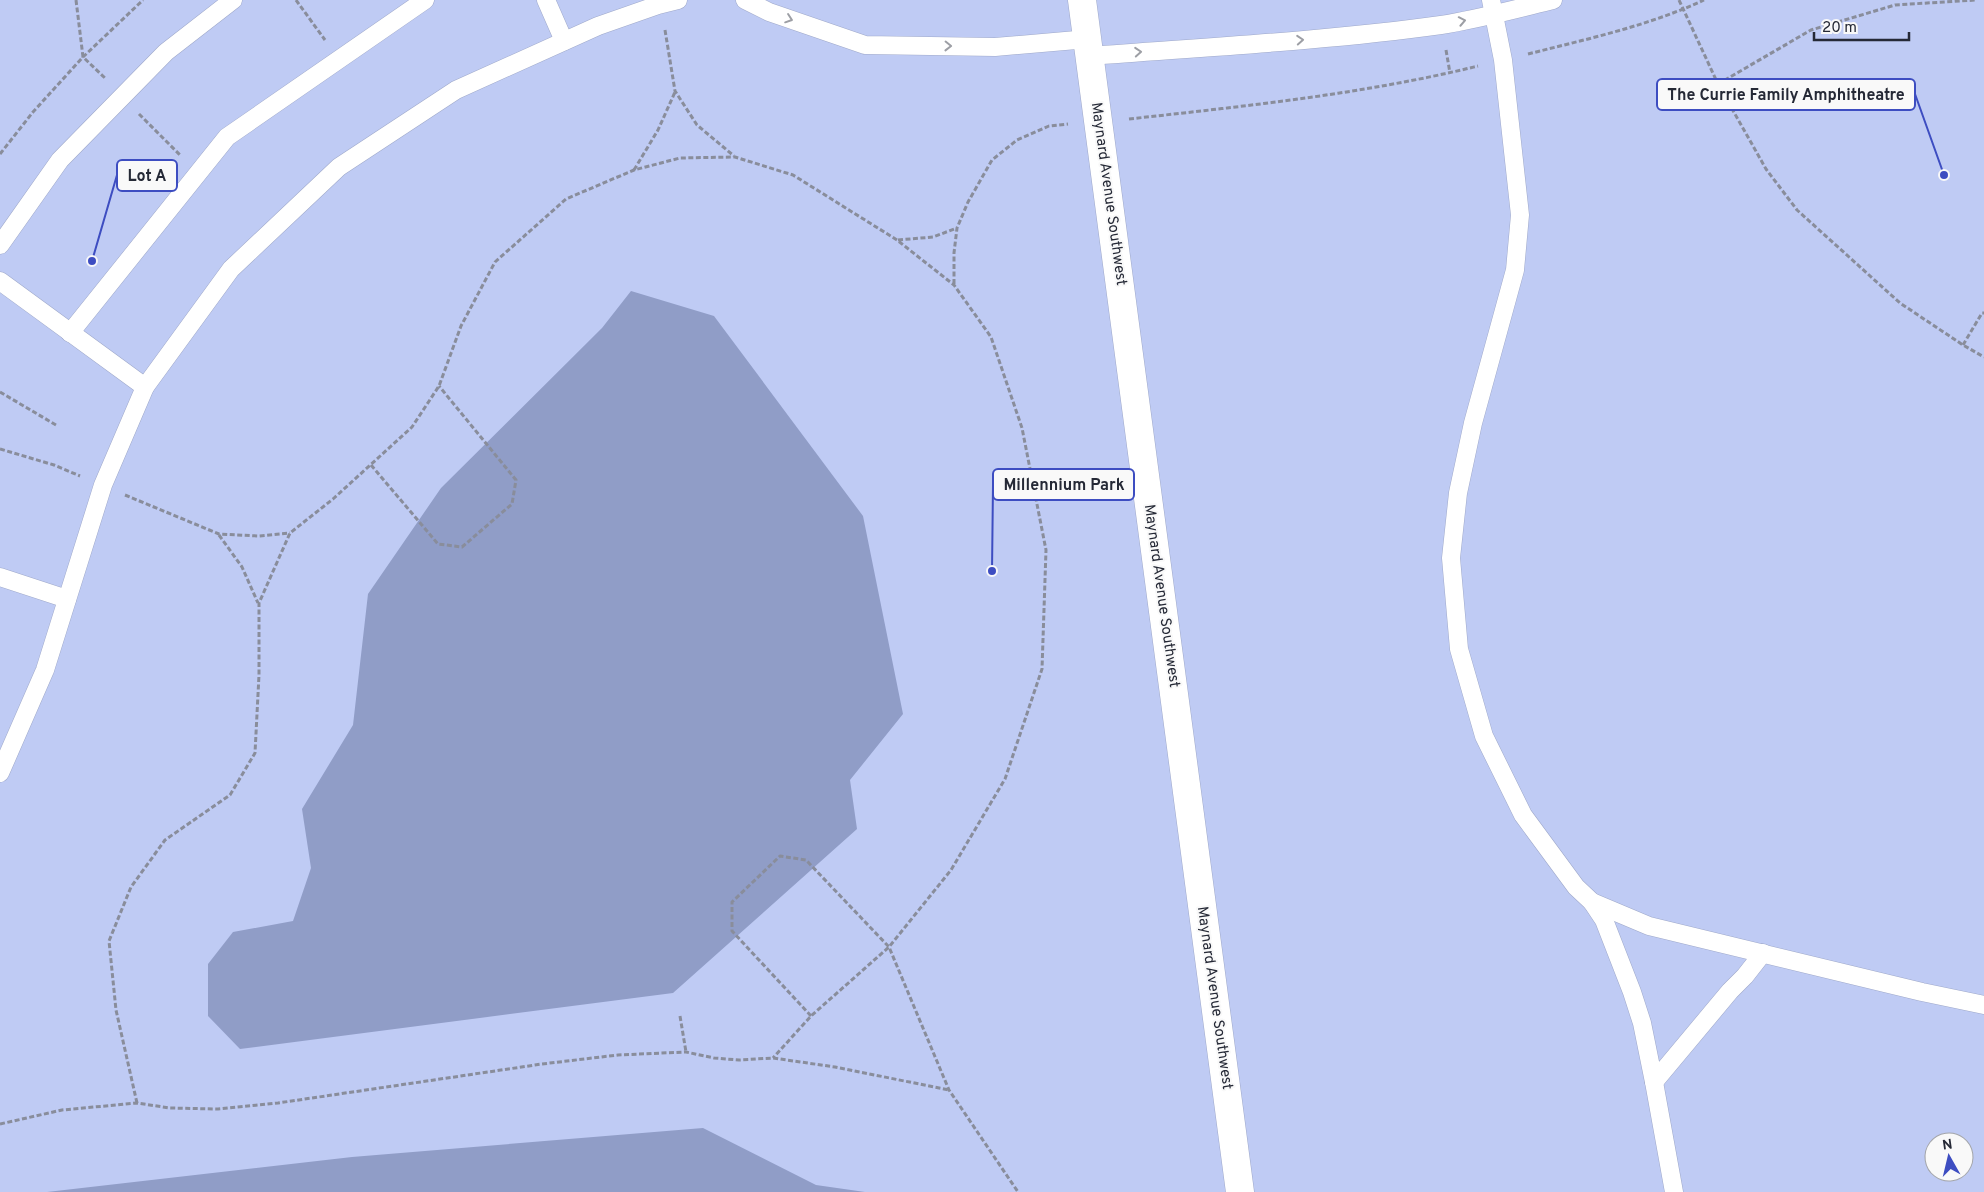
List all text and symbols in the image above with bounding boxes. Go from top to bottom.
scale bar [1814,10,1909,42]
one-way arrow [785,13,793,23]
one-way arrow [1457,16,1466,27]
text: 20 m [1822,19,1857,38]
one-way arrow [1297,35,1305,46]
one-way arrow [944,41,952,52]
one-way arrow [1135,47,1143,58]
callout: The Currie Family Amphitheatre [1657,79,1915,110]
text: The Currie Family Amphitheatre [1667,86,1905,106]
street label: Maynard Avenue Southwest [1086,101,1130,287]
callout: Lot A [117,160,177,191]
text: Lot A [127,167,167,187]
callout: Millennium Park [993,469,1134,500]
text: Millennium Park [1003,476,1125,496]
street label: Maynard Avenue Southwest [1139,503,1183,689]
street label: Maynard Avenue Southwest [1192,905,1236,1091]
north arrow [1924,1132,1974,1182]
text: N [1941,1136,1954,1155]

